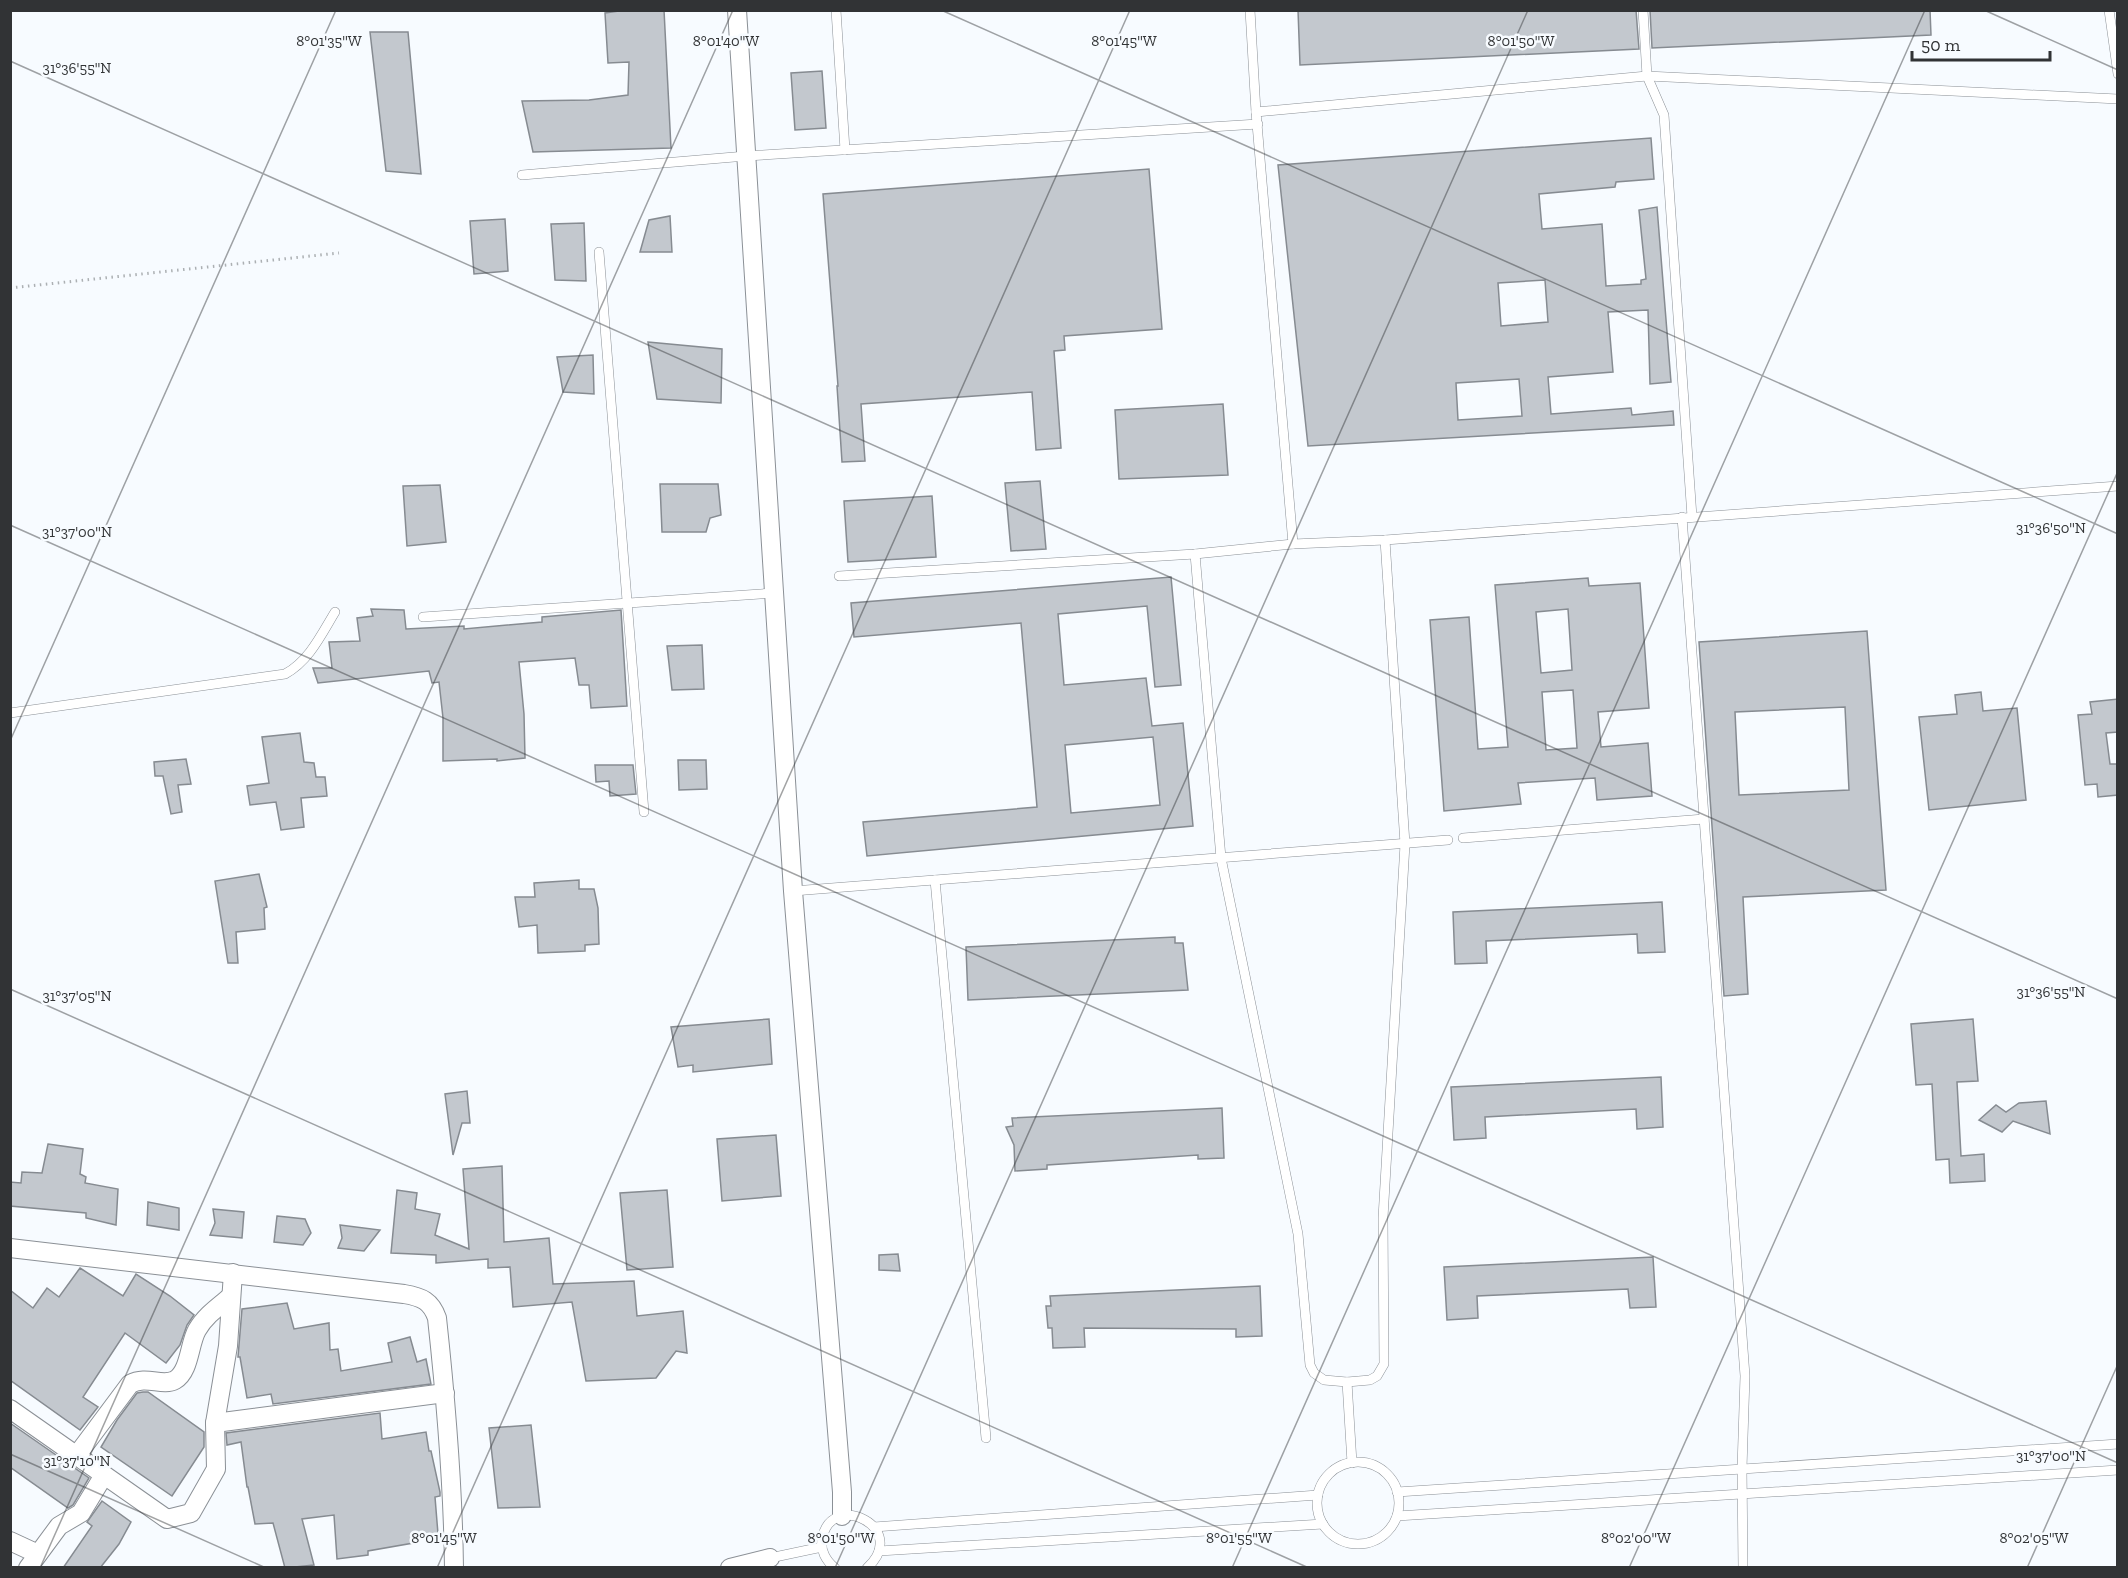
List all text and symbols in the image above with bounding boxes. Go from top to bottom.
scale bar [1912,24,2050,62]
text: 8°01'35"W [296,32,362,50]
text: 8°01'40"W [693,32,759,50]
text: 8°01'45"W [1091,32,1157,50]
text: 8°01'50"W [1488,32,1554,50]
text: 50 m [1921,34,1961,56]
text: 31°36'55"N [43,59,111,77]
text: 31°36'50"N [2016,519,2086,537]
text: 31°37'00"N [42,523,112,541]
text: 31°36'55"N [2017,983,2085,1001]
text: 31°37'05"N [43,987,111,1005]
text: 31°37'00"N [2016,1447,2086,1465]
text: 31°37'10"N [43,1452,111,1470]
text: 8°01'45"W [411,1529,477,1547]
text: 8°01'50"W [808,1529,874,1547]
text: 8°01'55"W [1206,1529,1272,1547]
text: 8°02'00"W [1601,1529,1671,1547]
text: 8°02'05"W [1999,1529,2069,1547]

